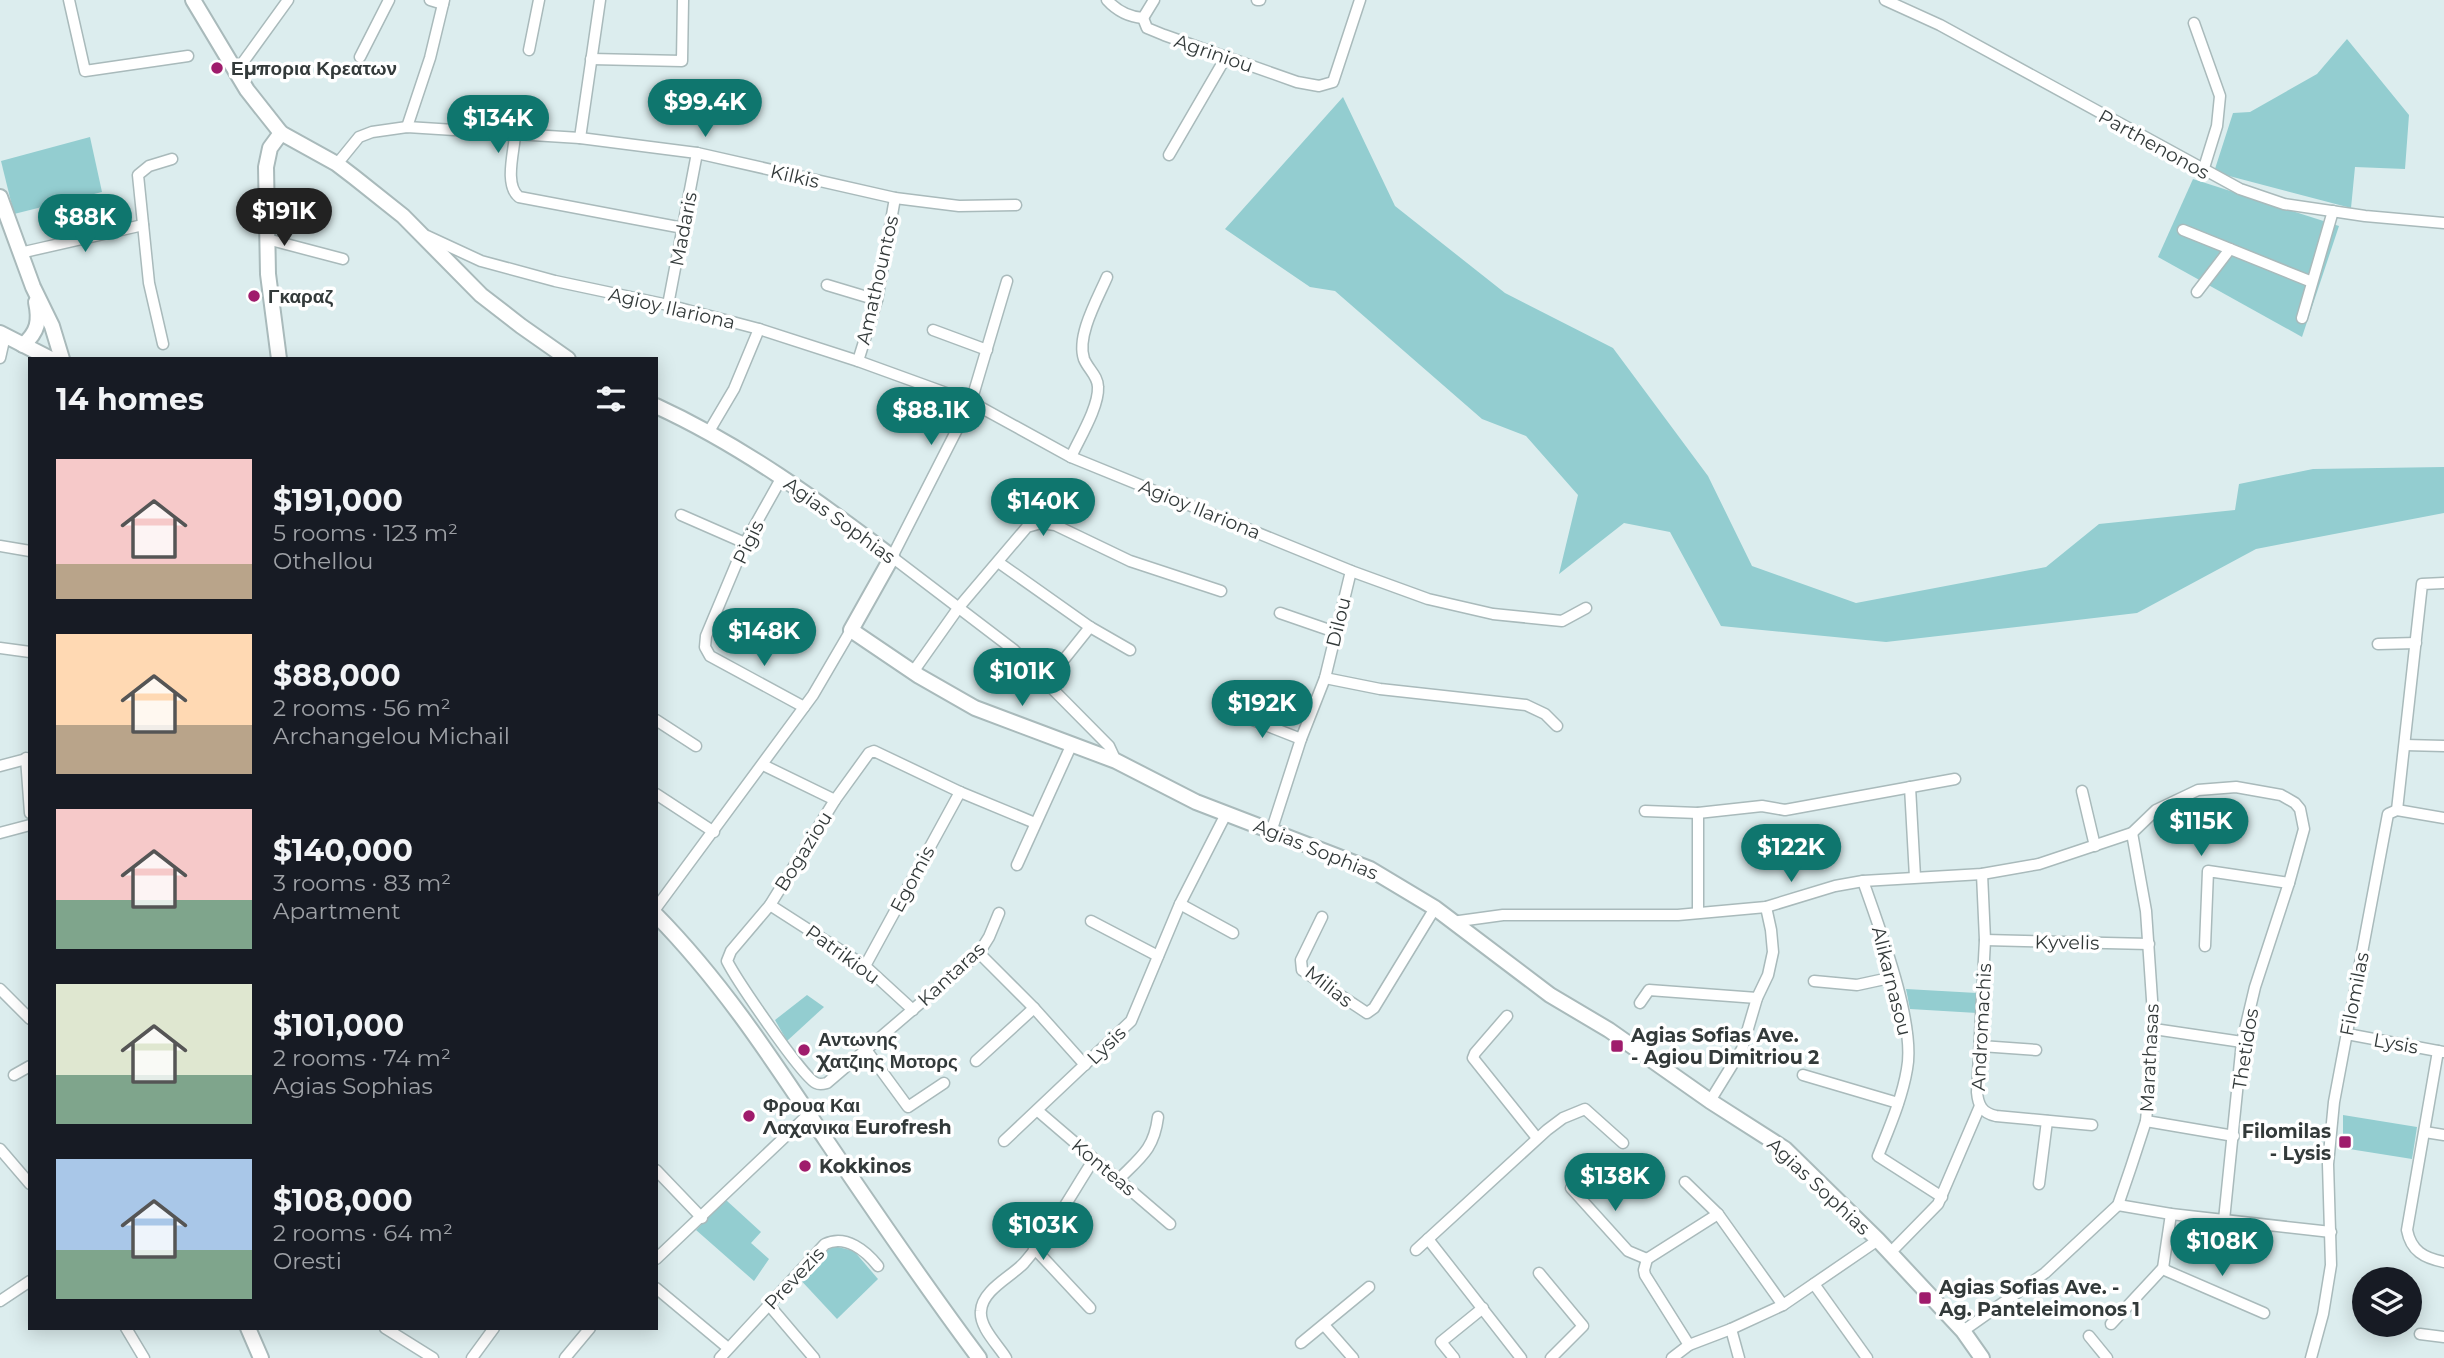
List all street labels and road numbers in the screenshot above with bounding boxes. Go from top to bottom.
street label: Agriniou [1171,29,1256,78]
street label: Parthenonos [2094,104,2213,184]
street label: Kilkis [768,160,822,193]
street label: Madaris [665,190,702,268]
street label: Amathountos [851,213,903,347]
street label: Agioy Ilariona [606,283,737,334]
street label: Agias Sophias [780,472,900,569]
street label: Agioy Ilariona [1136,475,1264,544]
street label: Pigis [728,516,769,568]
street label: Dilou [1321,595,1356,649]
street label: Bogaziou [770,807,837,896]
street label: Agias Sophias [1250,814,1381,885]
street label: Egomis [885,842,940,916]
street label: Patrikiou [801,920,884,989]
street label: Alikarnasou [1867,924,1916,1038]
street label: Kyvelis [2034,930,2100,955]
street label: Kantaras [913,938,990,1011]
street label: Filomilas [2335,950,2374,1038]
street label: Milias [1300,961,1357,1012]
street label: Andromachis [1967,963,1996,1091]
street label: Marathasas [2135,1003,2164,1113]
street label: Thetidos [2228,1007,2263,1091]
street label: Lysis [1082,1021,1131,1069]
street label: Lysis [2372,1028,2420,1059]
street label: Agias Sophias [1763,1133,1875,1240]
street label: Konteas [1067,1134,1141,1201]
street label: Prevezis [760,1242,829,1314]

